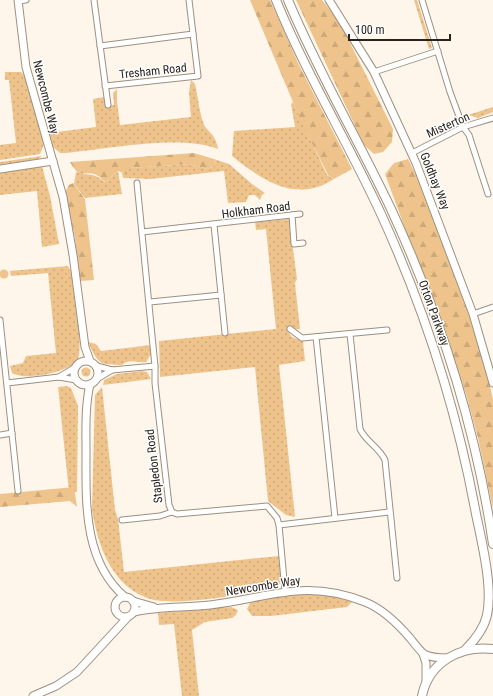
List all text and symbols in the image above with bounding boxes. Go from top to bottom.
scale bar [349,16,450,42]
text: 100 m [355,23,385,37]
street label: Newcombe Way [30,59,62,135]
street label: Tresham Road [119,60,188,82]
street label: Misterton [424,109,472,141]
street label: Goldhay Way [417,150,453,212]
street label: Holkham Road [221,199,291,221]
street label: Orton Parkway [416,278,452,348]
street label: Stapledon Road [143,428,165,504]
street label: Newcombe Way [225,573,301,599]

